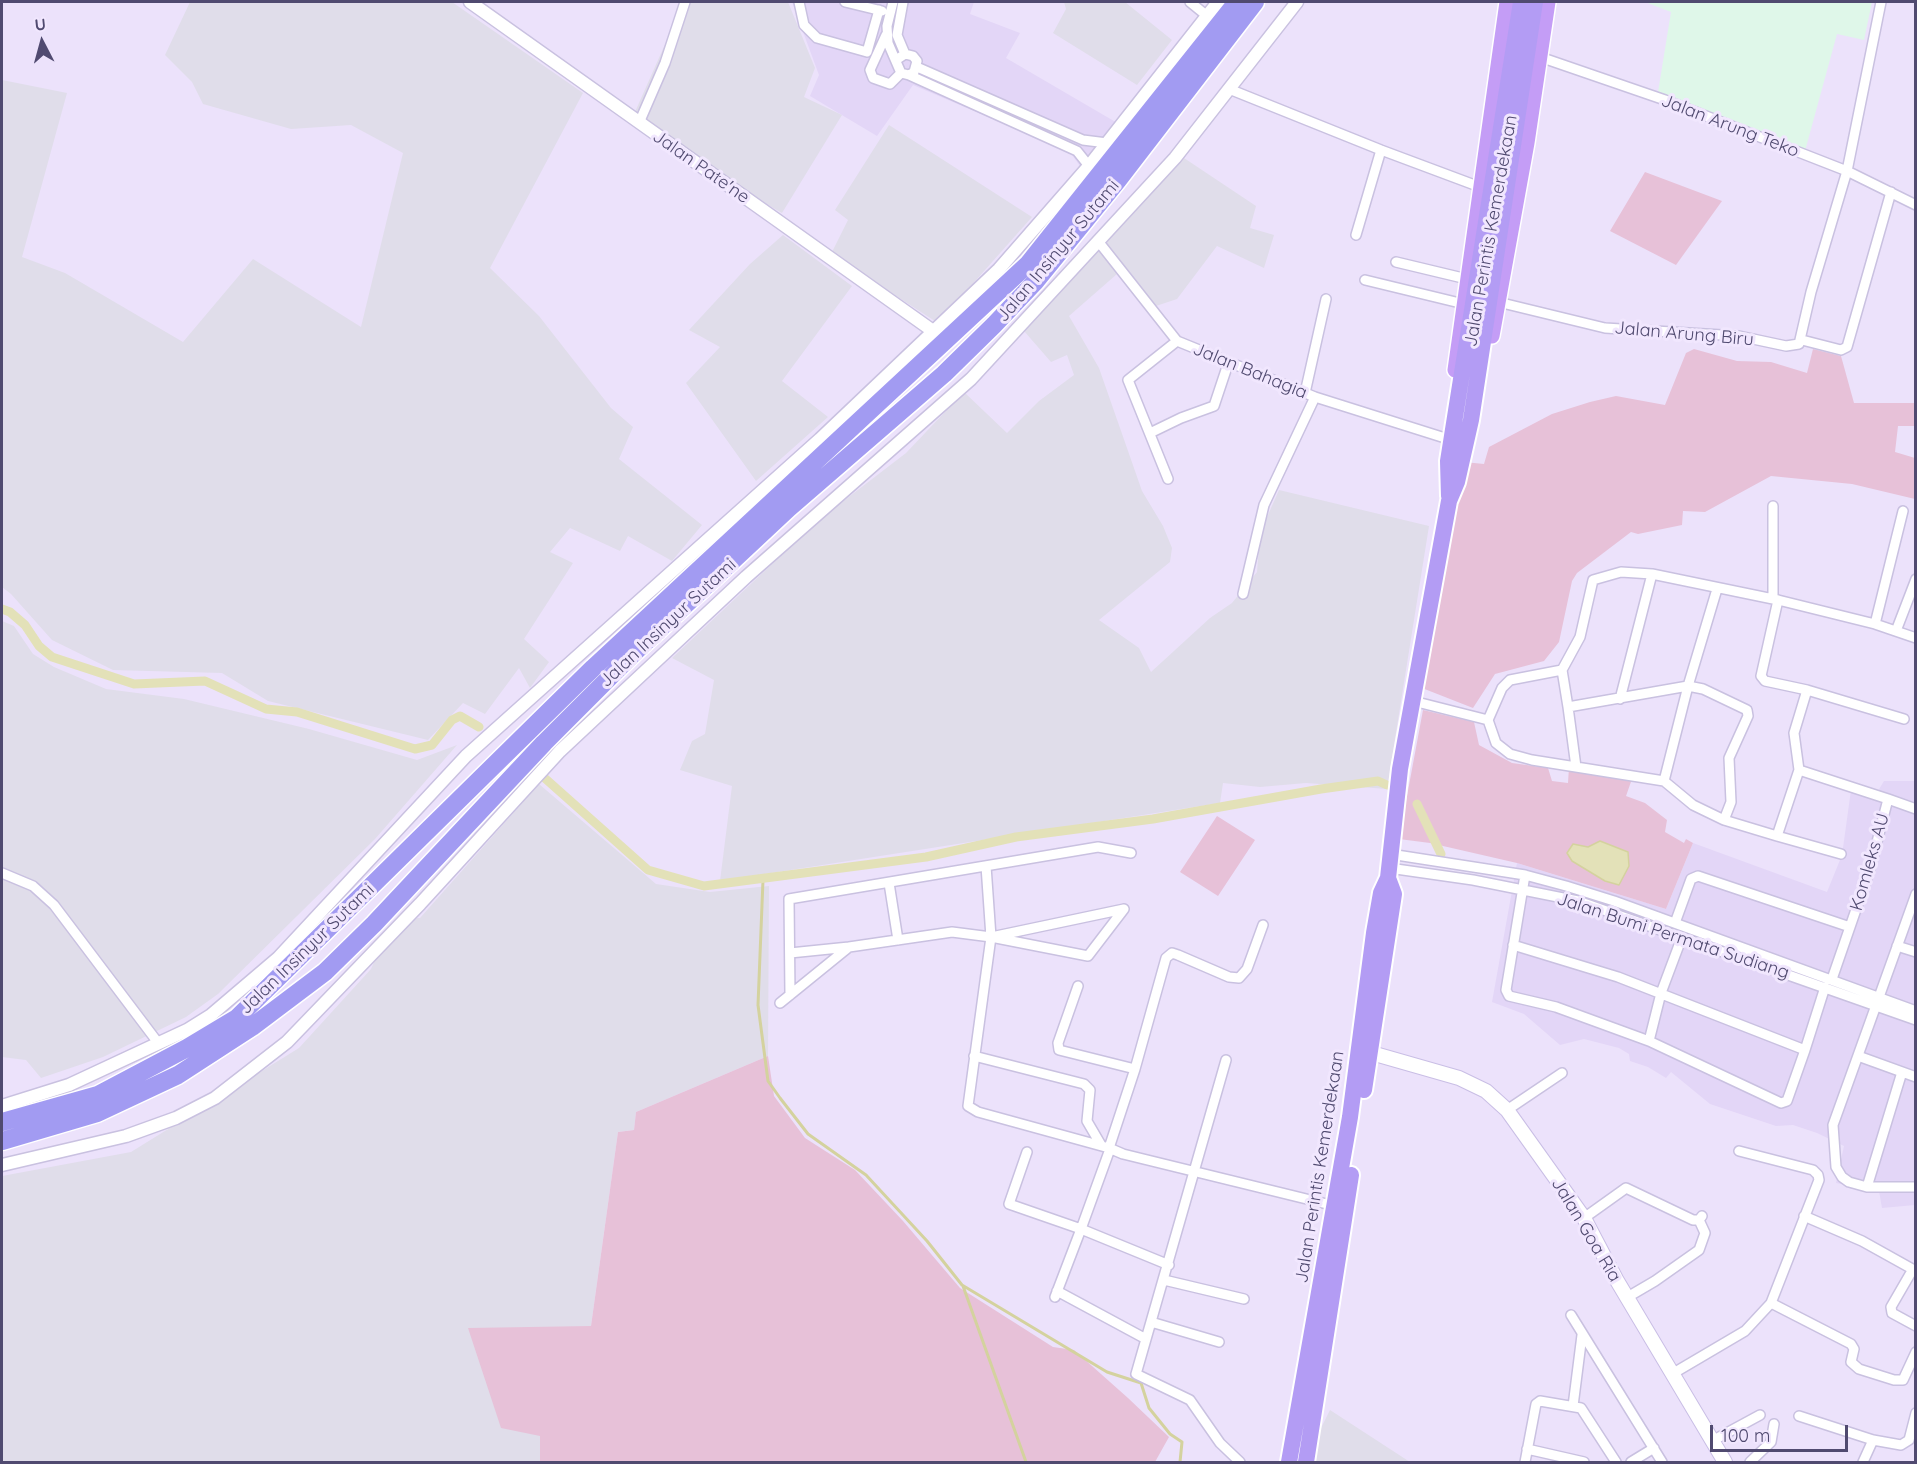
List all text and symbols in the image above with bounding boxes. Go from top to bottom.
north arrow [12,12,72,72]
text: U [33,14,47,35]
street label: Jalan Arung Teko [1658,90,1802,162]
street label: Jalan Perintis Kemerdekaan [1460,113,1522,349]
street label: Jalan Pate'ne [648,126,754,208]
street label: Jalan Insinyur Sutami [992,175,1124,327]
street label: Jalan Arung Biru [1613,317,1755,351]
street label: Jalan Bahagia [1190,338,1310,404]
street label: Jalan Insinyur Sutami [595,554,741,692]
street label: Komleks AU [1846,811,1894,913]
street label: Jalan Insinyur Sutami [235,879,379,1019]
street label: Jalan Bumi Permata Sudiang [1554,888,1792,984]
street label: Jalan Perintis Kemerdekaan [1291,1049,1349,1285]
street label: Jalan Goa Ria [1546,1174,1626,1286]
scale bar [1713,1413,1851,1451]
text: 100 m [1721,1424,1770,1447]

